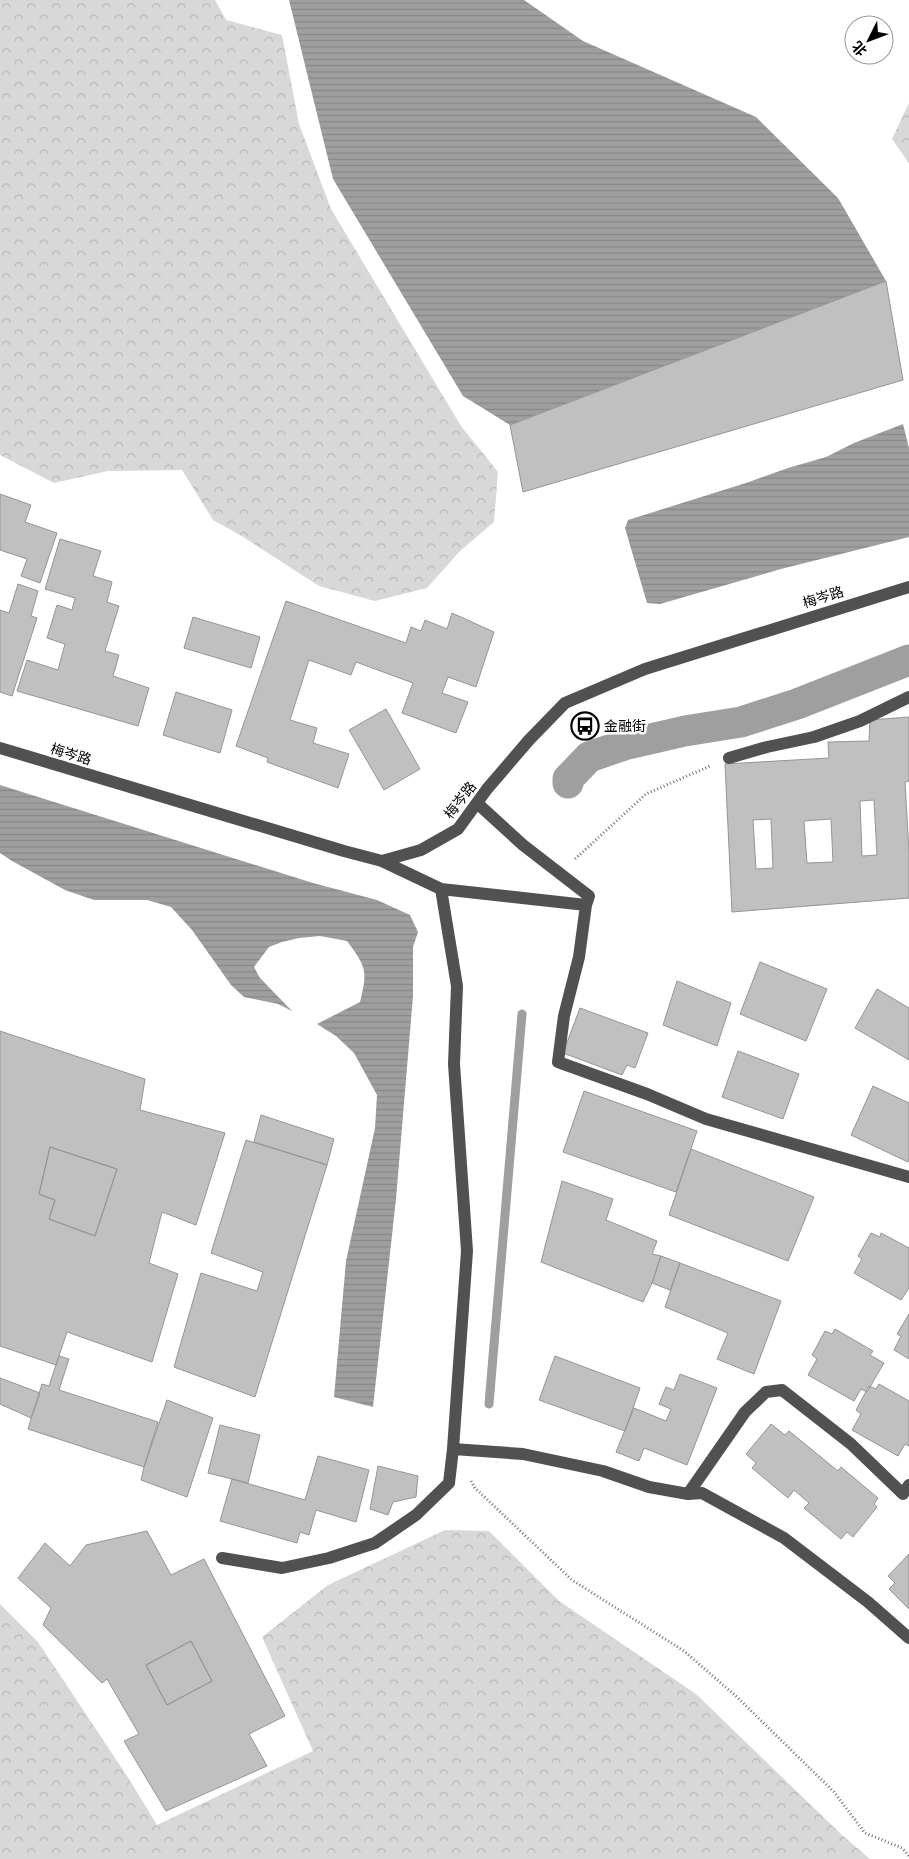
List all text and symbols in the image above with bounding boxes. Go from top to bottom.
north arrow [844,15,894,65]
text: 北 [848,37,871,60]
street label: 梅岑路 [800,582,846,612]
bus stop icon: 金融街 [570,711,600,741]
place label: 金融街 [604,717,646,735]
street label: 梅岑路 [48,739,94,769]
street label: 梅岑路 [440,778,480,822]

